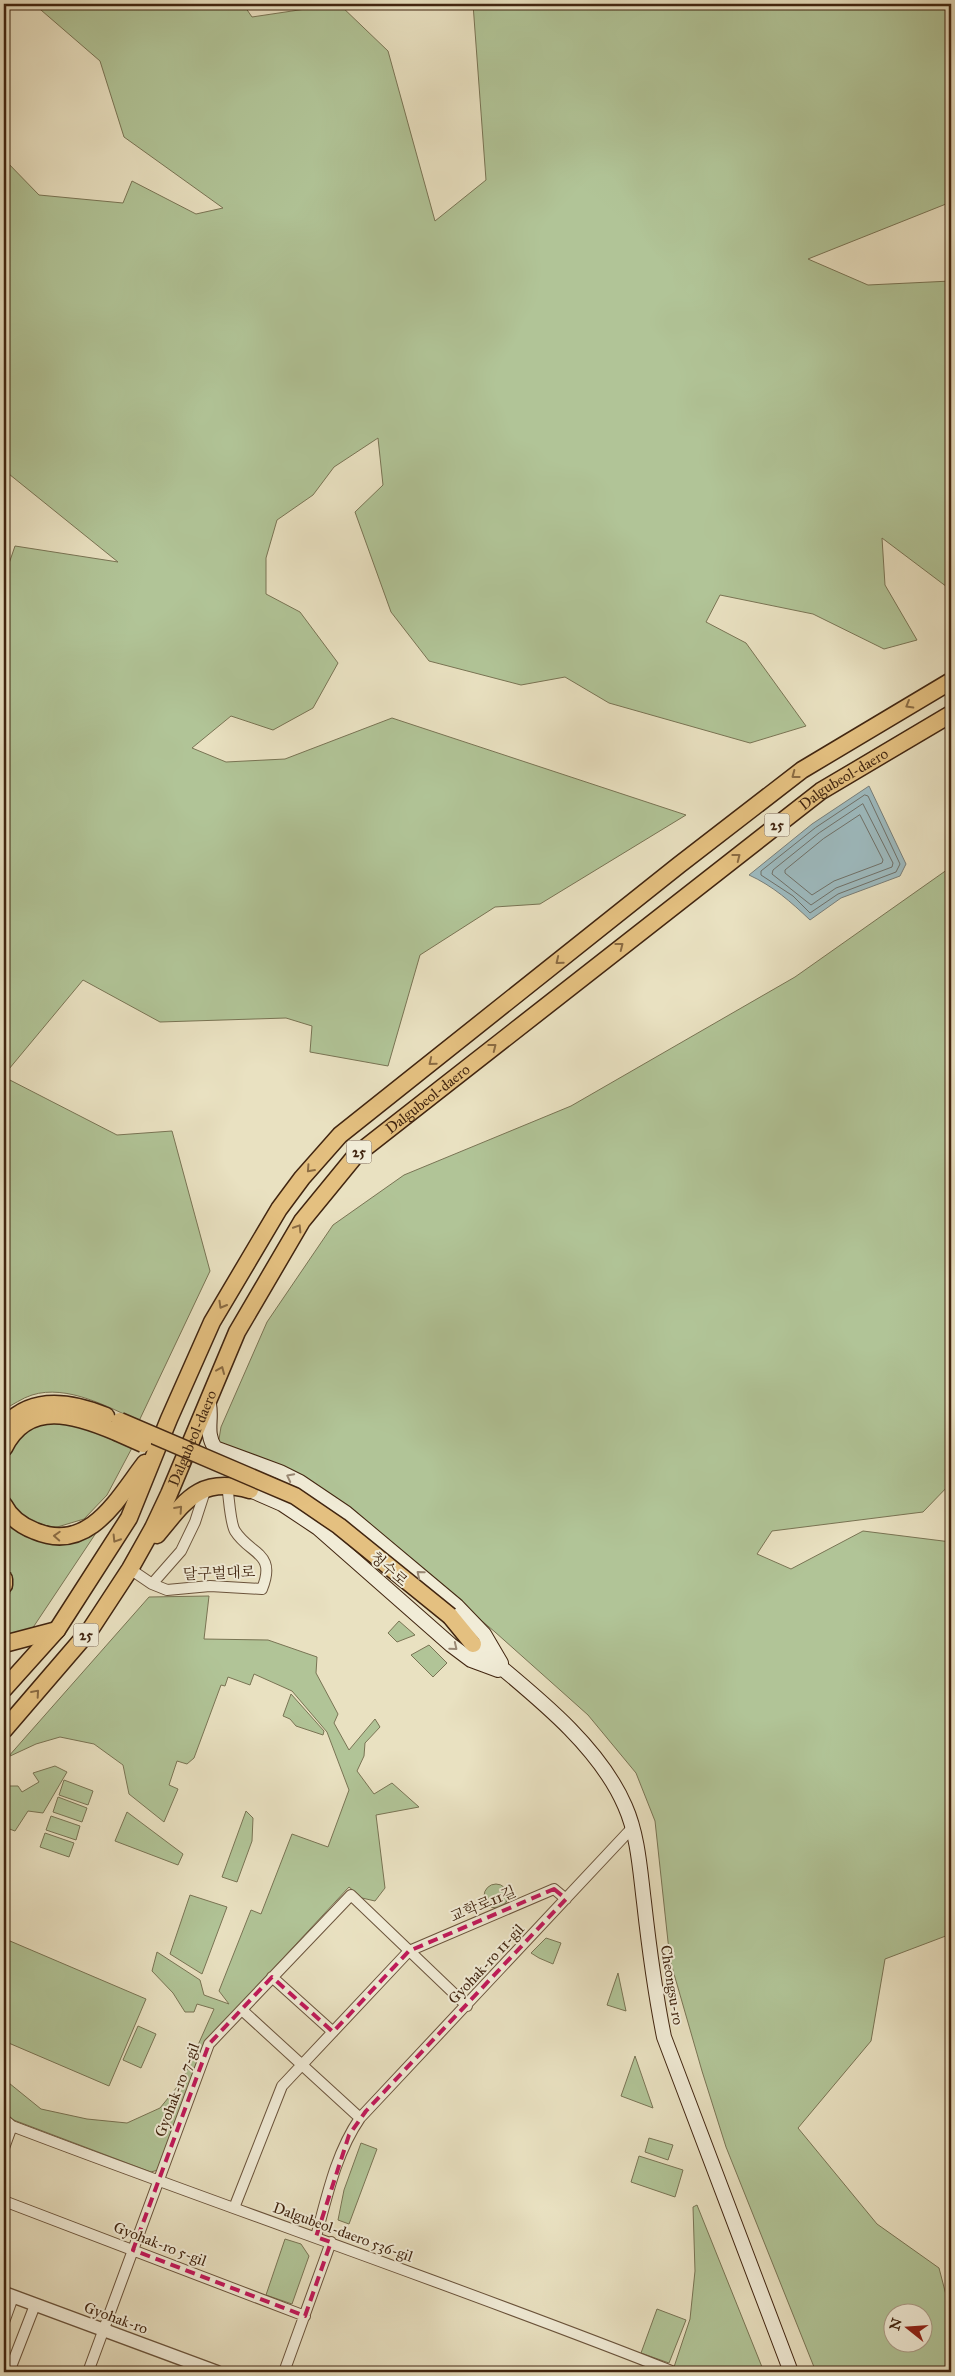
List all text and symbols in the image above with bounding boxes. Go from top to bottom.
one-way arrow [906,699,915,709]
street label: Dalgubeol-daero [795,744,892,814]
one-way arrow [791,769,801,778]
road number: 25 [764,814,790,836]
one-way arrow [731,854,740,862]
one-way arrow [615,943,624,952]
one-way arrow [555,955,564,964]
one-way arrow [487,1044,497,1053]
one-way arrow [428,1056,437,1065]
street label: Dalgubeol-daero [382,1060,474,1137]
road number: 25 [346,1140,372,1164]
one-way arrow [307,1163,316,1172]
one-way arrow [291,1224,301,1233]
one-way arrow [218,1300,228,1309]
one-way arrow [214,1366,225,1375]
street label: Dalgubeol-daero [164,1387,221,1489]
one-way arrow [286,1473,295,1483]
one-way arrow [173,1506,182,1515]
one-way arrow [52,1530,60,1541]
one-way arrow [112,1534,122,1543]
street label: 청수로 [367,1548,412,1590]
street label: 달구벌대로 [182,1563,256,1583]
one-way arrow [416,1571,425,1580]
road number: 25 [74,1624,98,1646]
one-way arrow [448,1642,457,1651]
one-way arrow [30,1690,39,1699]
street label: 교학로11길 [447,1882,519,1926]
street label: Gyohak-ro 11-gil [444,1920,528,2008]
street label: Cheongsu-ro [657,1944,687,2026]
street label: Gyohak-ro 7-gil [151,2040,203,2139]
street label: Dalgubeol-daero 536-gil [271,2198,416,2266]
street label: Gyohak-ro 5-gil [111,2218,210,2270]
street label: Gyohak-ro [82,2298,151,2338]
north arrow [882,2304,932,2354]
text: N [886,2316,906,2333]

